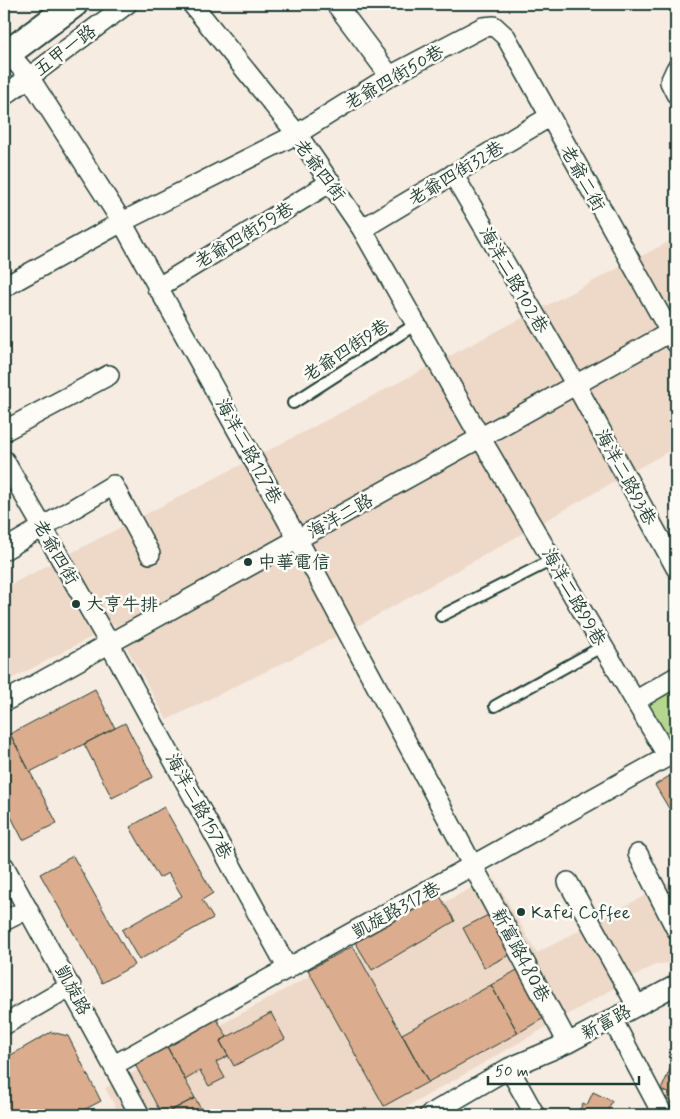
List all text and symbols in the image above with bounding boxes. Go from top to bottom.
street label: 五甲一路 [30,20,102,82]
street label: 老爺四街50巷 [340,40,449,116]
street label: 老爺四街 [288,135,350,207]
street label: 老爺四街32巷 [404,136,509,212]
street label: 老爺二街 [554,141,610,216]
street label: 老爺四街59巷 [191,197,298,275]
street label: 海洋二路102巷 [473,223,553,338]
street label: 老爺四街9巷 [299,314,395,388]
street label: 海洋二路127巷 [209,394,287,509]
street label: 海洋二路93巷 [589,425,661,530]
street label: 海洋二路 [303,489,378,545]
street label: 老爺四街 [27,515,84,590]
street label: 海洋二路99巷 [535,544,611,651]
place label: 中華電信 [258,551,330,575]
marker: 中華電信 [242,556,254,568]
place label: 大亨牛排 [86,593,158,617]
marker: 大亨牛排 [70,598,82,610]
street label: 海洋二路157巷 [159,749,237,864]
street label: 凱旋路317巷 [348,877,445,945]
place label: Kafei Coffee [531,901,630,925]
street label: 新富路480巷 [485,904,555,1007]
marker: Kafei Coffee [515,906,527,918]
street label: 凱旋路 [49,961,96,1020]
street label: 新富路 [577,1000,636,1046]
scale bar [488,1054,639,1086]
text: 50 m [495,1062,529,1082]

